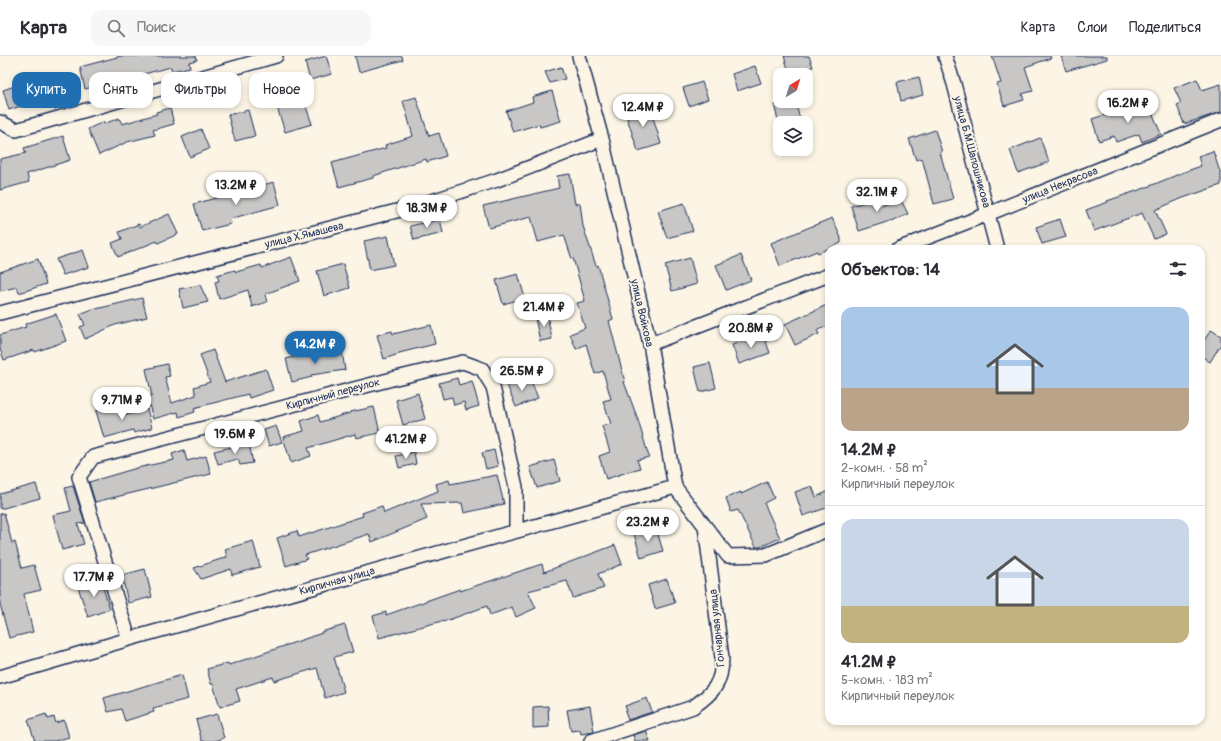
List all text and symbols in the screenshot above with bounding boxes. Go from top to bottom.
search box [91,10,371,46]
text: Карта [20,16,67,40]
icon: search [105,17,127,39]
text: Поиск [137,18,176,37]
text: Карта [1021,19,1055,36]
text: Слои [1077,19,1107,36]
text: Поделиться [1129,19,1201,36]
north arrow [773,68,813,108]
map controls [773,68,813,156]
chip: Купить [12,72,81,108]
chip: Снять [89,72,153,108]
chip: Фильтры [161,72,241,108]
chip: Новое [249,72,314,108]
pin: 16.2M ₽ [1091,90,1165,124]
pin: 12.4M ₽ [606,94,680,128]
street label: улица Б.М.Шапошникова [951,94,993,209]
text: 16.2M ₽ [1107,95,1149,111]
text: 12.4M ₽ [622,99,664,115]
button: layers [773,116,813,156]
street label: улица Некрасова [1019,164,1100,206]
pin: 13.2M ₽ [199,172,273,206]
text: 13.2M ₽ [215,177,257,193]
pin: 32.1M ₽ [840,179,914,213]
text: 32.1M ₽ [856,184,898,200]
pin: 18.3M ₽ [390,195,464,229]
text: 18.3M ₽ [406,200,448,216]
street label: улица Х.Ямашева [262,219,345,251]
icon: filters [1167,258,1189,280]
text: Объектов: 14 [841,259,940,280]
street label: улица Войкова [628,277,656,348]
pin: 21.4M ₽ [507,294,581,328]
text: 21.4M ₽ [523,299,565,315]
pin: 20.8M ₽ [714,315,788,349]
text: 20.8M ₽ [728,320,774,336]
pin: 14.2M ₽ [278,331,352,365]
icon: home [979,333,1051,405]
text: 14.2M ₽ [294,336,336,352]
pin: 26.5M ₽ [485,358,559,392]
text: 26.5M ₽ [500,363,544,379]
street label: Кирпичный переулок [285,375,382,413]
pin: 9.71M ₽ [85,387,159,421]
text: 9.71M ₽ [101,392,143,408]
pin: 19.6M ₽ [198,421,272,455]
text: 19.6M ₽ [214,426,256,442]
pin: 41.2M ₽ [369,426,443,460]
text: 41.2M ₽ [385,431,427,447]
text: 14.2M ₽ [841,439,897,460]
text: 2-комн. · 58 m² [841,460,928,476]
text: Кирпичный переулок [841,476,955,492]
pin: 23.2M ₽ [611,509,685,543]
text: 23.2M ₽ [626,514,670,530]
icon: home [979,545,1051,617]
pin: 17.7M ₽ [57,564,131,598]
street label: Кирпичная улица [298,564,376,598]
text: 17.7M ₽ [73,569,115,585]
street label: Гончарная улица [706,588,728,668]
text: 41.2M ₽ [841,651,897,672]
text: 5-комн. · 183 m² [841,672,933,688]
text: Кирпичный переулок [841,688,955,704]

